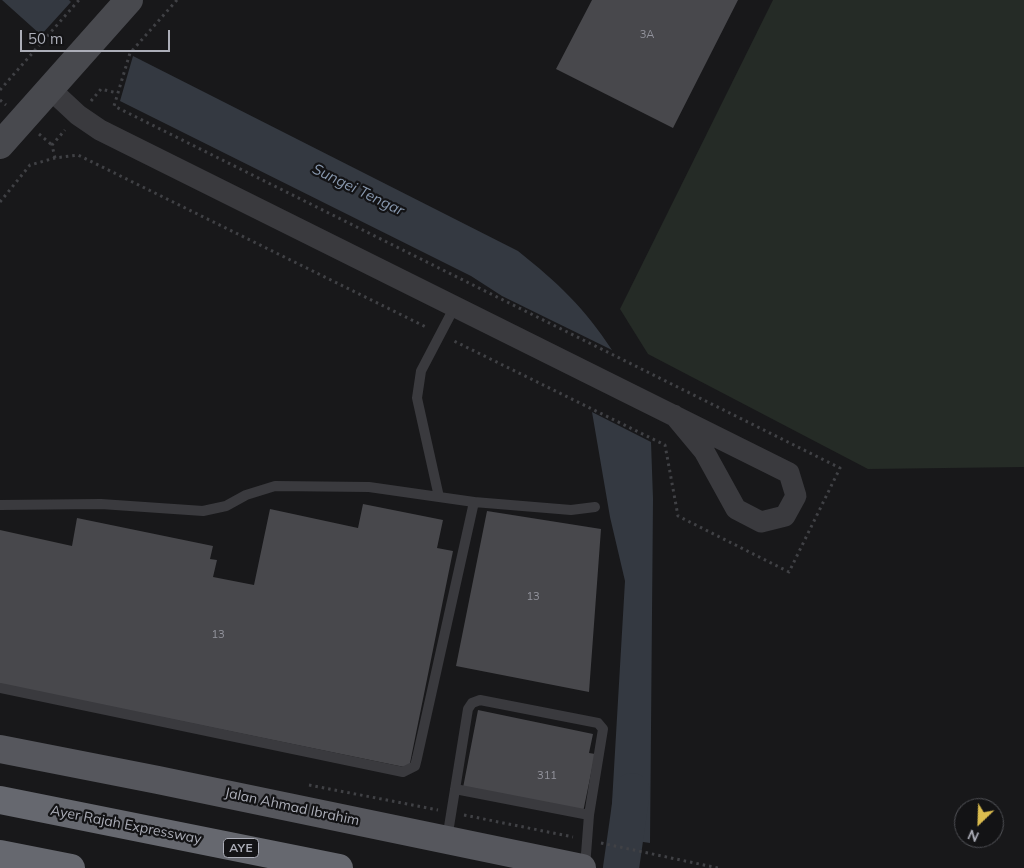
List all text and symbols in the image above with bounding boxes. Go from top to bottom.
scale bar [22,20,172,52]
house number: 3A [640,28,654,42]
text: 50 m [28,29,63,48]
water label: Sungei Tengar [309,160,407,220]
house number: 13 [526,590,540,604]
house number: 13 [211,628,225,642]
house number: 311 [537,769,557,783]
street label: Jalan Ahmad Ibrahim [223,785,361,829]
north arrow [954,798,1004,848]
street label: Ayer Rajah Expressway [49,802,203,848]
text: N [965,825,982,846]
road number: AYE [224,838,258,858]

